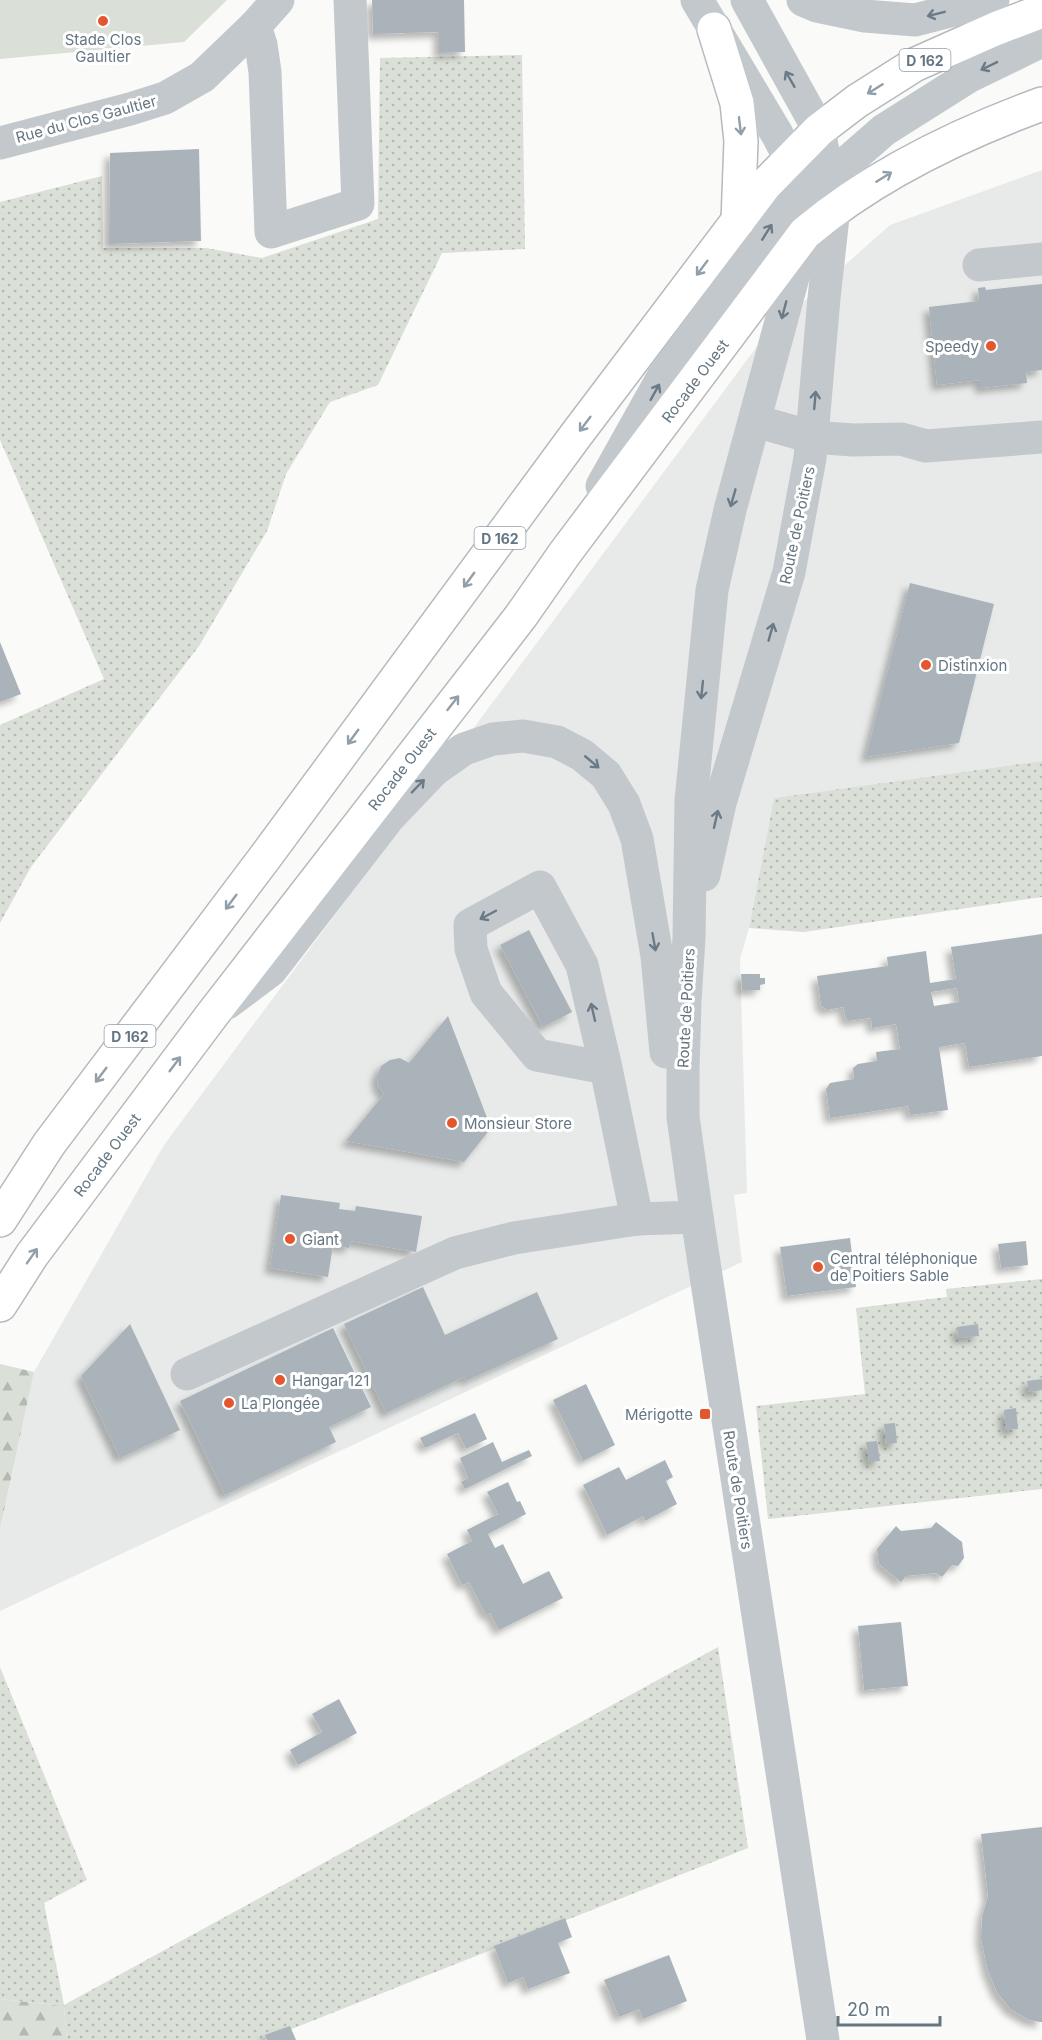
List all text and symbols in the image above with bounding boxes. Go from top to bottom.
one-way arrow [927,9,946,21]
marker: Stade Clos Gaultier [96,14,110,28]
place label: Stade Clos Gaultier [65,30,141,66]
road number: D 162 [900,49,950,71]
one-way arrow [981,61,999,73]
one-way arrow [784,71,796,88]
one-way arrow [867,84,884,96]
street label: Rue du Clos Gaultier [14,91,159,147]
one-way arrow [734,116,745,136]
one-way arrow [875,170,892,183]
one-way arrow [761,224,773,241]
one-way arrow [696,260,709,276]
one-way arrow [778,300,790,319]
street label: Rocade Ouest [657,335,733,426]
place label: Speedy [925,337,980,356]
marker: Speedy [984,339,998,353]
one-way arrow [649,383,661,400]
one-way arrow [810,390,821,410]
one-way arrow [578,415,591,431]
street label: Route de Poitiers [775,464,819,586]
one-way arrow [727,488,738,507]
road number: D 162 [474,527,526,549]
one-way arrow [463,572,475,588]
one-way arrow [766,623,777,642]
place label: Distinxion [938,656,1007,675]
marker: Distinxion [919,658,933,672]
one-way arrow [696,680,707,700]
one-way arrow [447,696,459,712]
street label: Rocade Ouest [364,724,440,814]
one-way arrow [347,729,359,745]
one-way arrow [584,756,600,769]
one-way arrow [411,779,426,794]
one-way arrow [711,810,723,829]
one-way arrow [224,894,237,910]
one-way arrow [480,909,497,921]
one-way arrow [649,931,660,951]
street label: Route de Poitiers [673,947,699,1068]
one-way arrow [586,1002,598,1021]
road number: D 162 [104,1025,156,1047]
one-way arrow [169,1057,182,1073]
one-way arrow [95,1067,107,1083]
street label: Rocade Ouest [69,1109,145,1200]
place label: Monsieur Store [464,1114,572,1133]
marker: Monsieur Store [445,1116,459,1130]
place label: Giant [302,1230,339,1249]
marker: Giant [283,1232,297,1246]
one-way arrow [26,1248,38,1264]
place label: Central téléphonique de Poitiers Sable [830,1249,978,1285]
marker: Central téléphonique de Poitiers Sable [811,1260,825,1274]
place label: Hangar 121 [292,1371,369,1390]
marker: Hangar 121 [273,1373,287,1387]
place label: La Plongée [241,1394,320,1413]
marker: La Plongée [222,1396,236,1410]
place label: Mérigotte [625,1405,693,1424]
marker: Mérigotte [698,1407,712,1421]
street label: Route de Poitiers [719,1429,757,1551]
scale bar [838,1989,940,2027]
text: 20 m [847,1999,890,2020]

